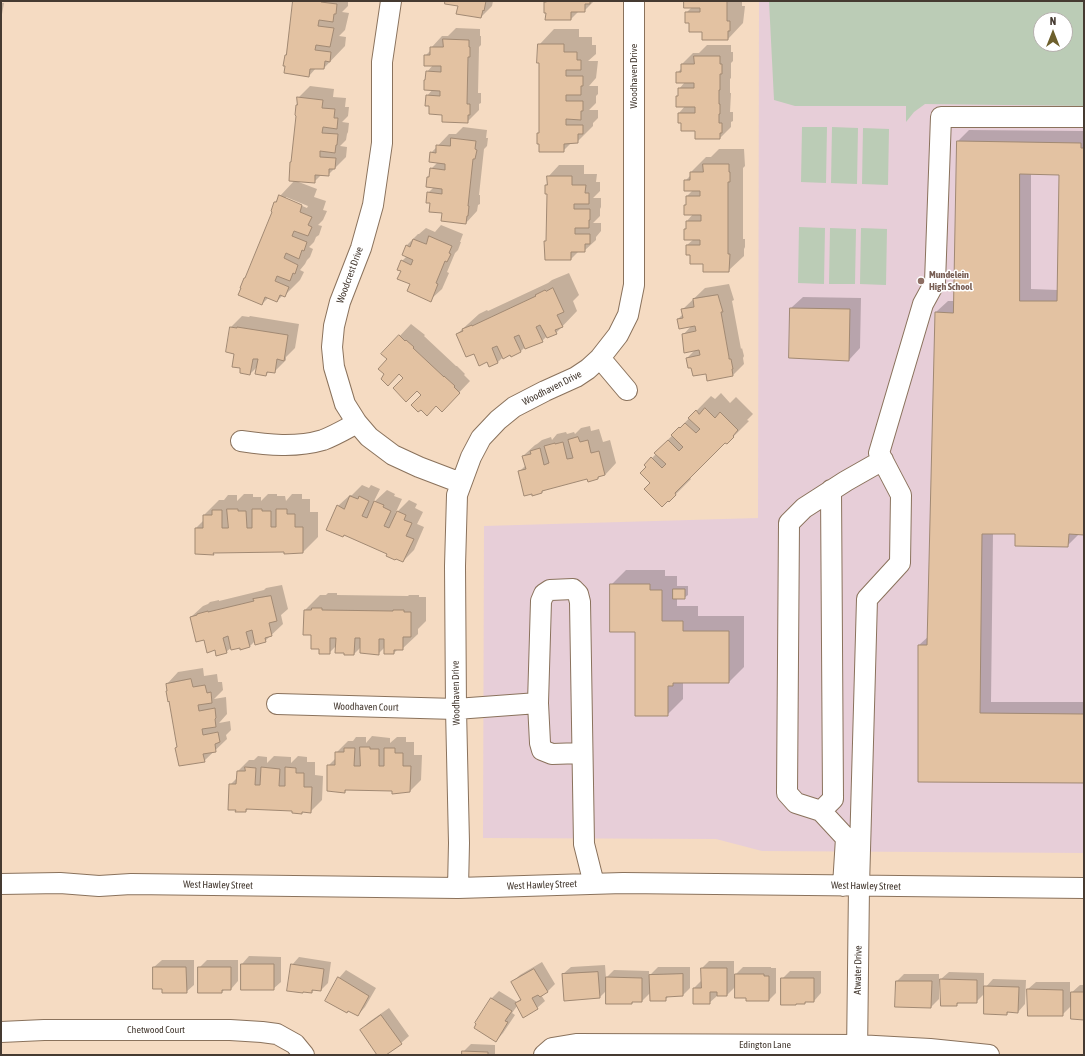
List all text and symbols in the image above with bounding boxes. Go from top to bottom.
north arrow [1033,12,1073,52]
text: N [1050,15,1056,27]
street label: Woodhaven Drive [628,44,640,108]
street label: Woodcrest Drive [334,245,366,305]
place label: Mundelein High School [929,269,972,292]
marker: Mundelein High School [916,276,926,286]
street label: Woodhaven Drive [520,368,584,408]
street label: Woodhaven Drive [449,661,463,725]
street label: Woodhaven Court [333,700,399,714]
street label: West Hawley Street [183,878,253,892]
street label: West Hawley Street [507,878,577,892]
street label: West Hawley Street [831,879,901,893]
street label: Atwater Drive [852,945,864,995]
street label: Chetwood Court [127,1024,185,1036]
street label: Edington Lane [739,1039,791,1051]

